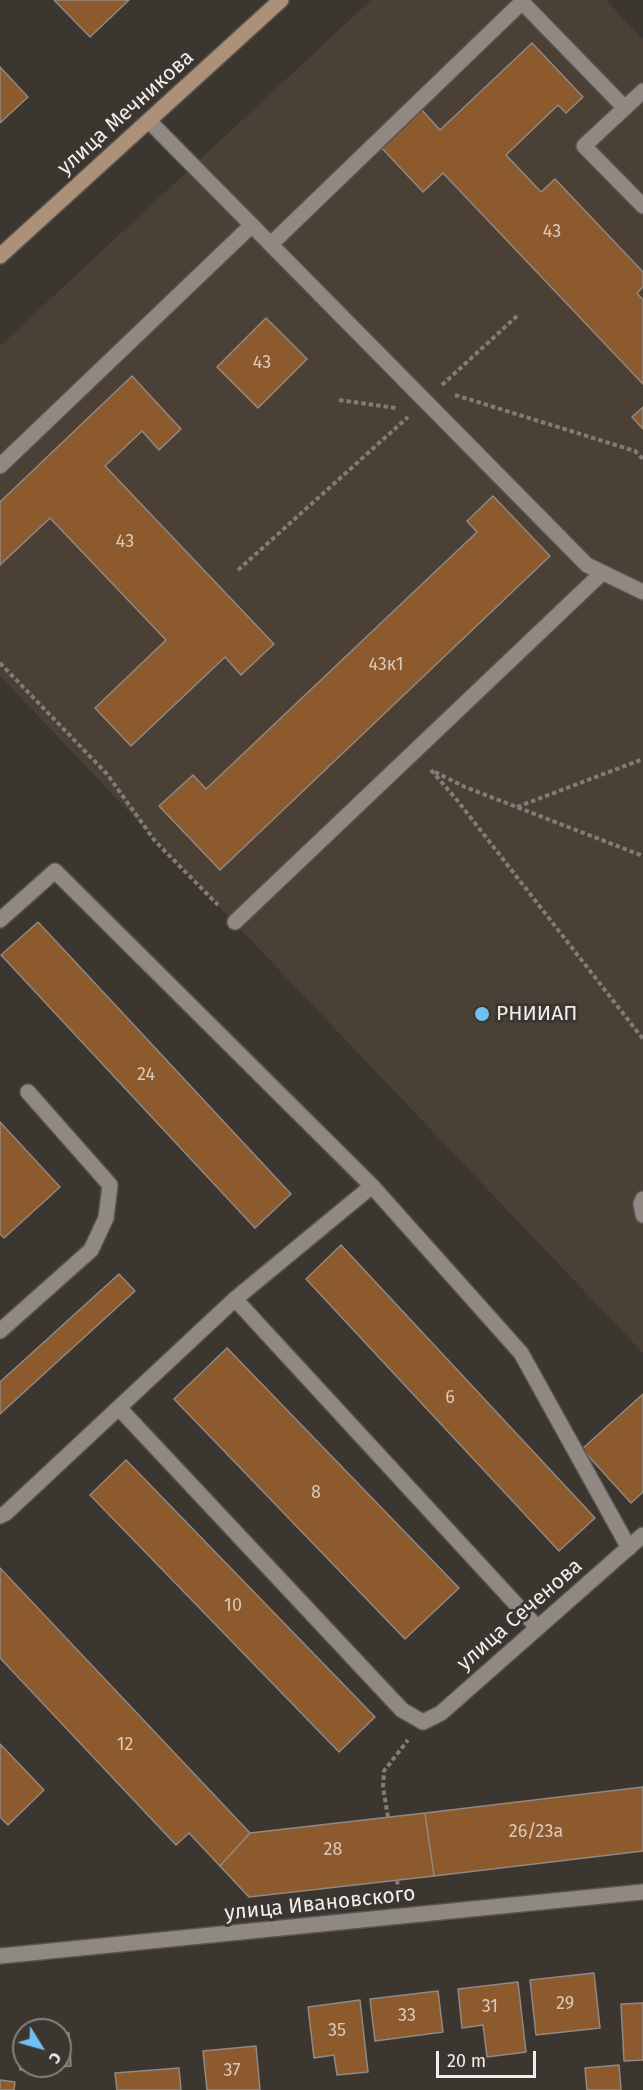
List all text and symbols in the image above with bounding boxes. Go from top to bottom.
street label: улица Мечникова [53,45,199,181]
house number: 43 [543,221,561,243]
house number: 43 [253,352,271,374]
house number: 43 [116,531,134,553]
house number: 43к1 [368,654,404,676]
place label: РНИИАП [496,1001,577,1027]
marker: РНИИАП [473,1005,491,1023]
house number: 24 [137,1064,155,1086]
house number: 6 [445,1387,455,1409]
house number: 8 [311,1482,321,1504]
street label: улица Сеченова [452,1554,588,1676]
house number: 10 [224,1595,242,1617]
house number: 12 [117,1734,133,1756]
house number: 26/23а [509,1821,563,1843]
house number: 28 [324,1839,342,1861]
street label: улица Ивановского [223,1881,417,1927]
house number: 29 [556,1993,574,2015]
house number: 31 [482,1996,498,2018]
house number: 33 [398,2005,416,2027]
north arrow [12,2018,72,2078]
house number: 35 [328,2020,346,2042]
scale bar [439,2039,540,2077]
text: С [45,2049,66,2067]
text: 20 m [447,2050,486,2072]
house number: 37 [224,2060,240,2082]

